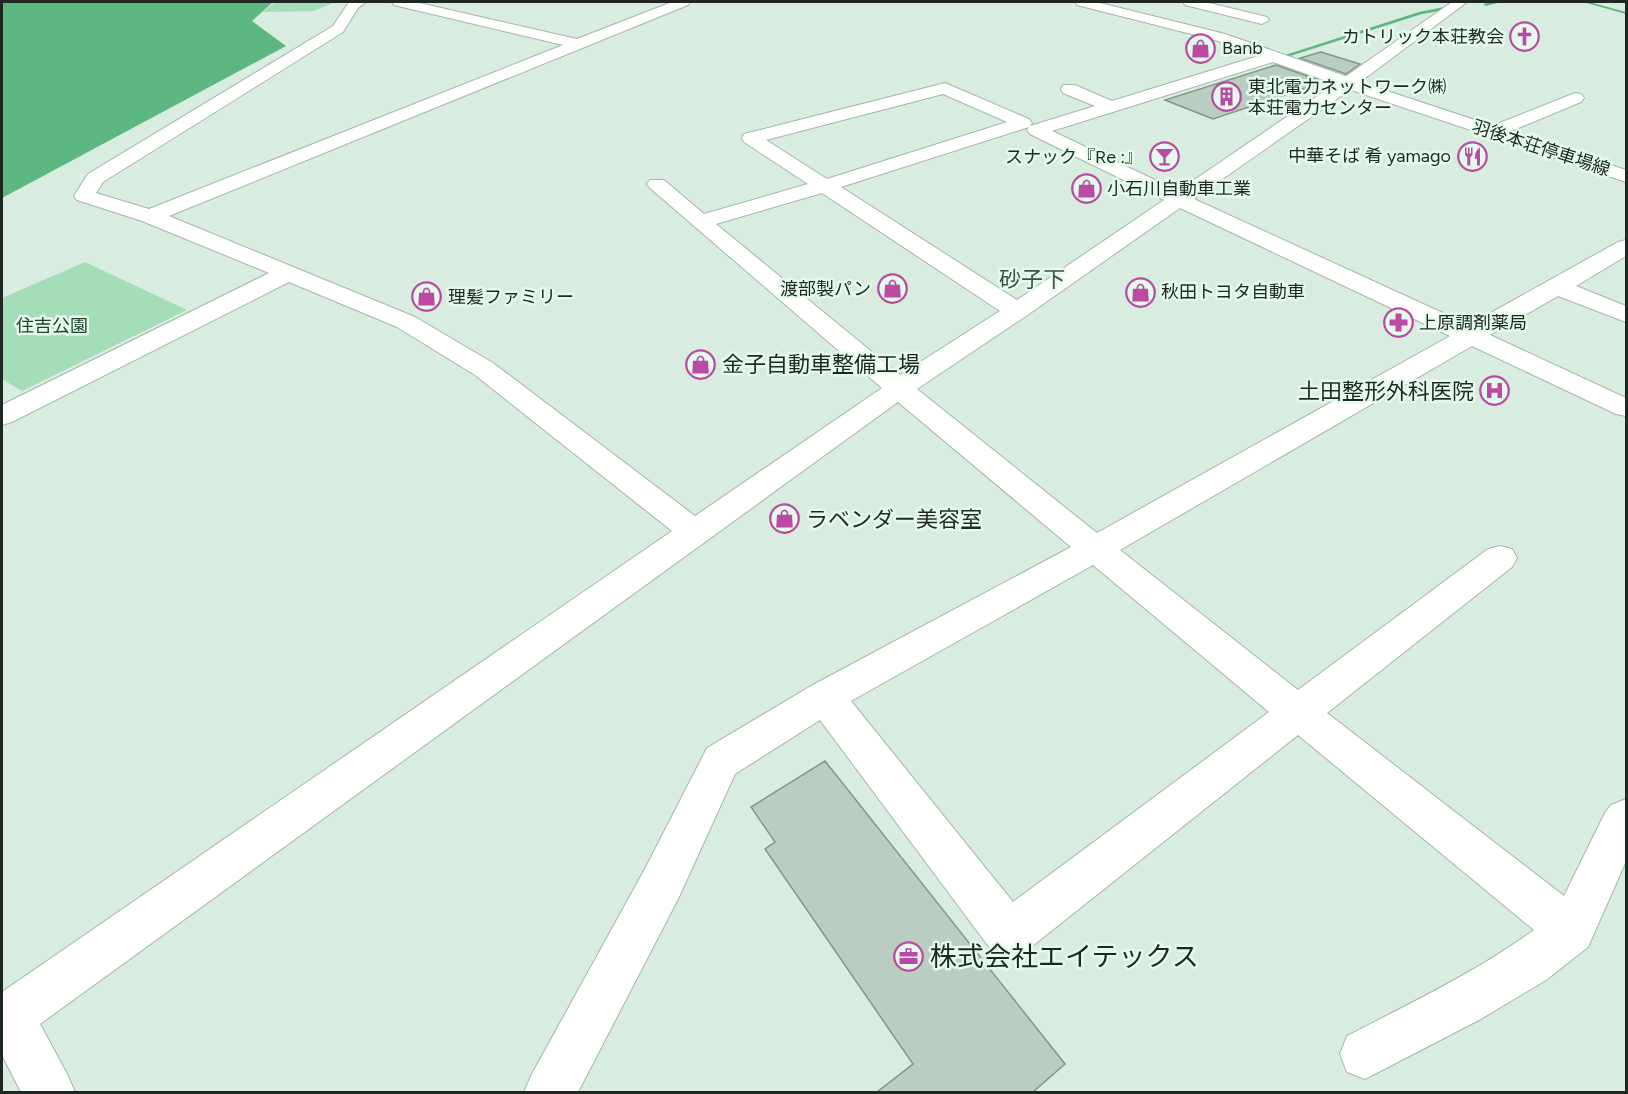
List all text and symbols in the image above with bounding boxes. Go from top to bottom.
church icon: カトリック本荘教会 [1509,21,1541,53]
place label: カトリック本荘教会 [1342,26,1504,48]
shop icon: Banb [1185,32,1217,64]
place label: Banb [1222,37,1263,59]
place label: 東北電力ネットワーク㈱ 本荘電力センター [1248,76,1446,119]
building icon: 東北電力ネットワーク㈱ 本荘電力センター [1211,81,1243,113]
street label: 羽後本荘停車場線 [1469,115,1613,181]
restaurant icon: 中華そば 肴 yamago [1456,140,1488,172]
bar icon: スナック『Re :』 [1148,141,1180,173]
place label: 中華そば 肴 yamago [1288,145,1451,167]
place label: スナック『Re :』 [1005,146,1143,168]
shop icon: 小石川自動車工業 [1070,173,1102,205]
place label: 小石川自動車工業 [1107,178,1251,200]
district label: 砂子下 [999,266,1065,293]
shop icon: 渡部製パン [876,273,908,305]
shop icon: 秋田トヨタ自動車 [1124,276,1156,308]
place label: 渡部製パン [780,278,871,300]
shop icon: 理髪ファミリー [411,281,443,313]
place label: 秋田トヨタ自動車 [1161,281,1305,303]
place label: 理髪ファミリー [448,286,574,308]
pharmacy icon: 上原調剤薬局 [1382,307,1414,339]
place label: 上原調剤薬局 [1419,312,1527,334]
park label: 住吉公園 [16,315,88,337]
shop icon: 金子自動車整備工場 [685,348,717,380]
place label: 金子自動車整備工場 [722,351,920,378]
hospital icon: 土田整形外科医院 [1479,375,1511,407]
place label: 土田整形外科医院 [1298,378,1474,405]
shop icon: ラベンダー美容室 [769,503,801,535]
place label: ラベンダー美容室 [806,506,982,533]
office icon: 株式会社エイテックス [893,940,925,972]
place label: 株式会社エイテックス [930,940,1199,973]

